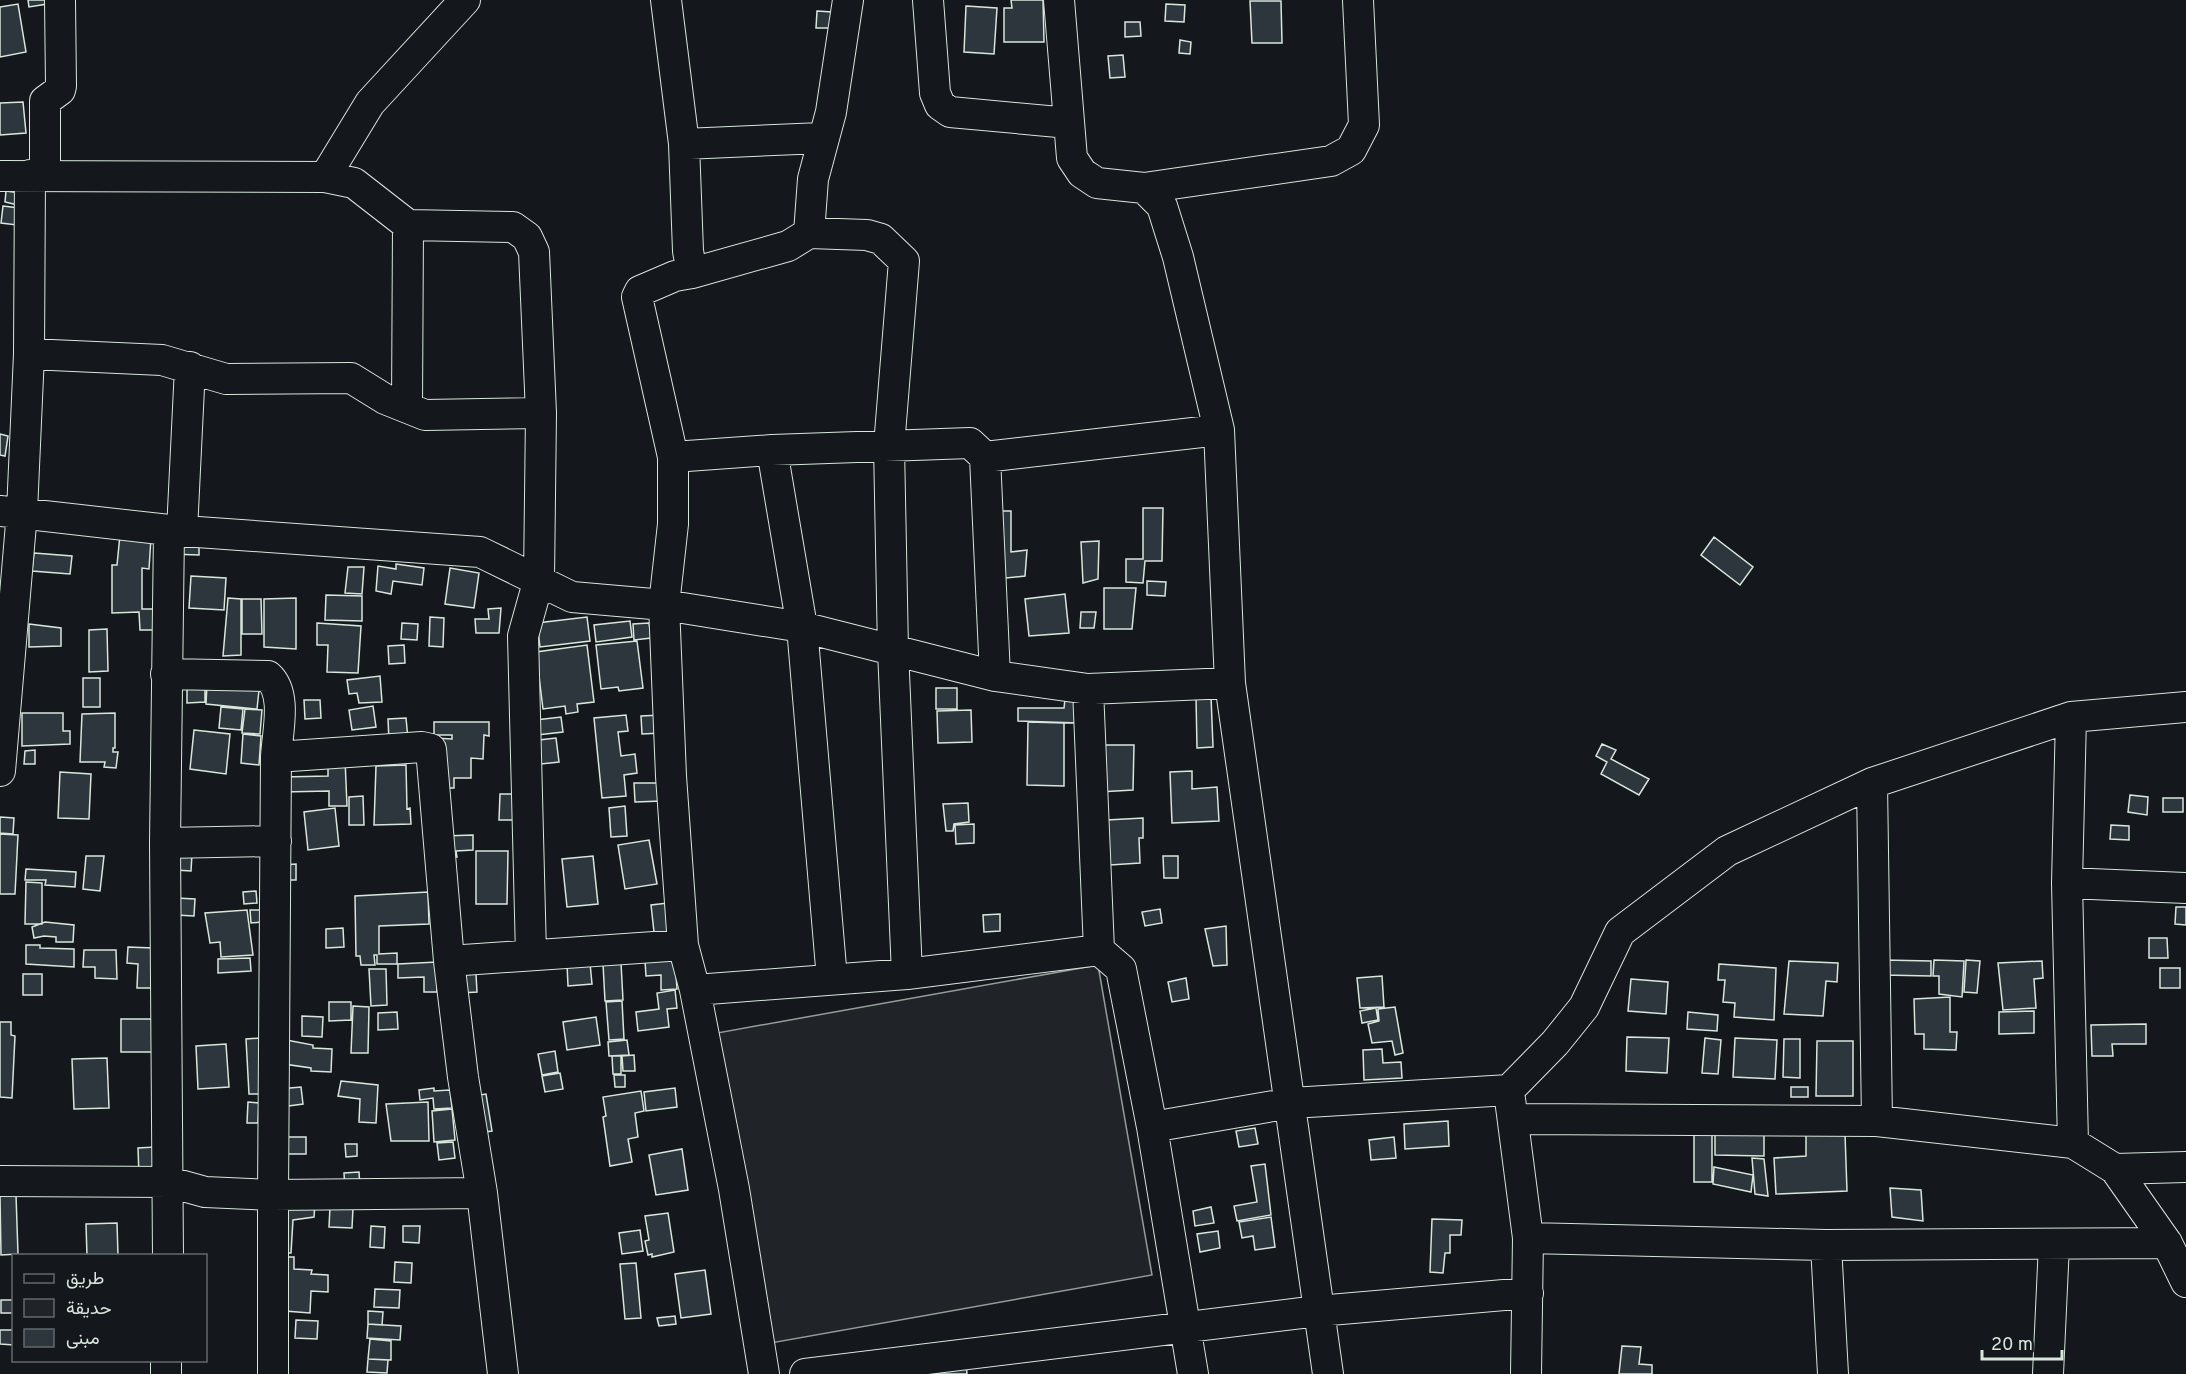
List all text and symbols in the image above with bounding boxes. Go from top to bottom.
legend [12,1254,207,1362]
text: طريق [66,1268,104,1291]
text: حديقة [66,1298,112,1321]
scale bar [1982,1323,2062,1361]
text: مبنى [66,1328,100,1351]
text: 20 m [1991,1334,2033,1357]

